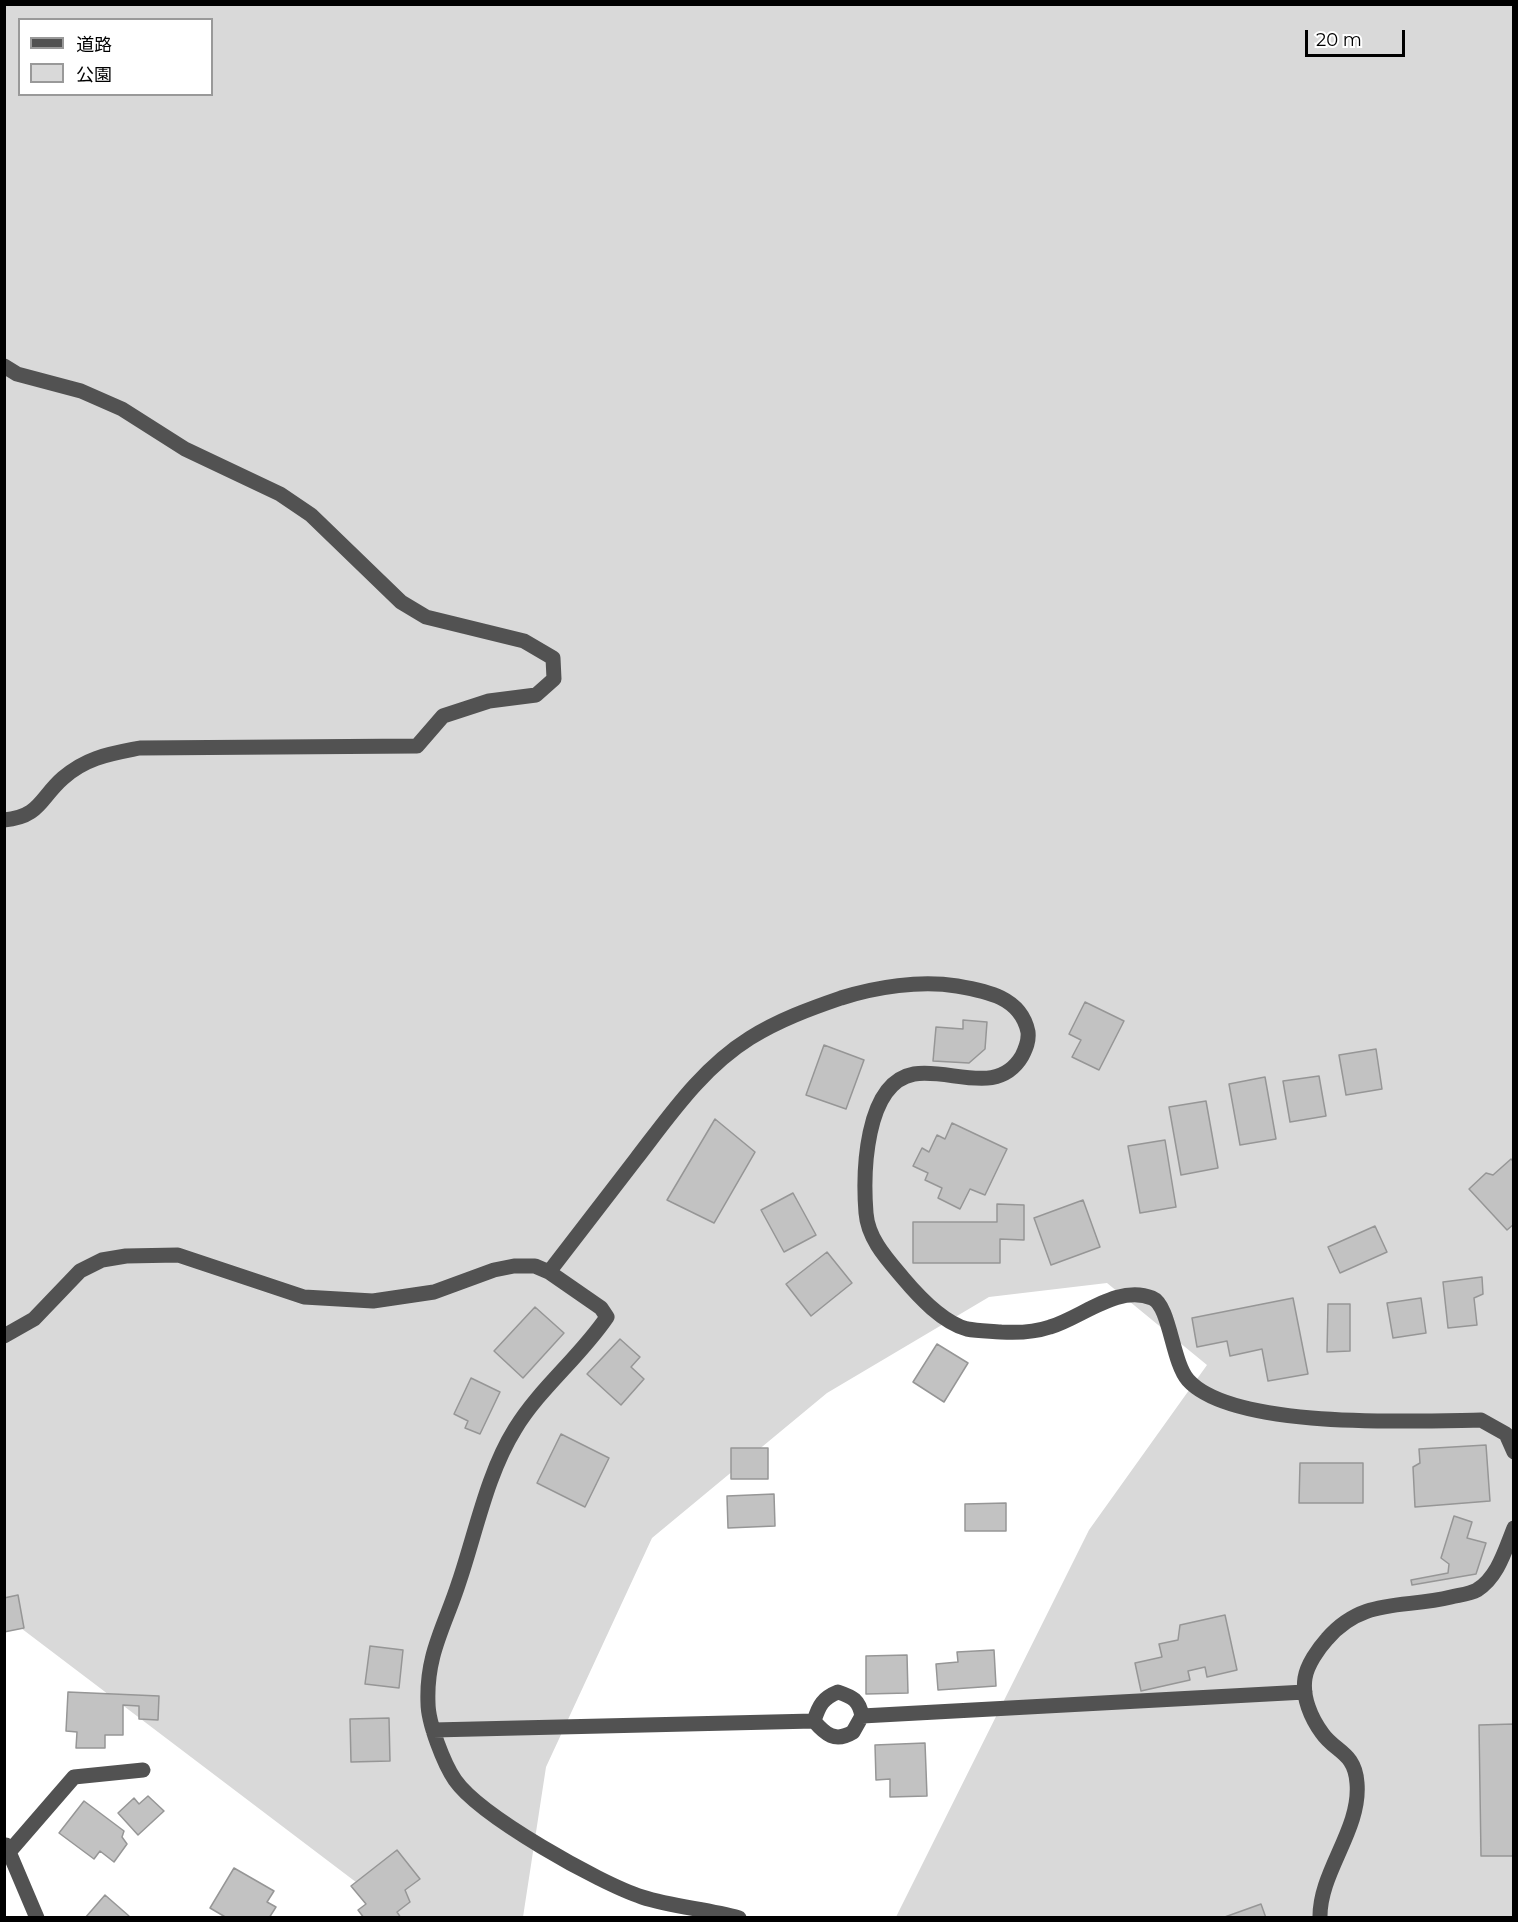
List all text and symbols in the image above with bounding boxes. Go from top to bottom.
legend [18,18,213,96]
scale bar [1308,18,1408,56]
text: 20 m [1316,29,1362,51]
text: 道路 [76,34,112,56]
text: 公園 [76,64,112,86]

